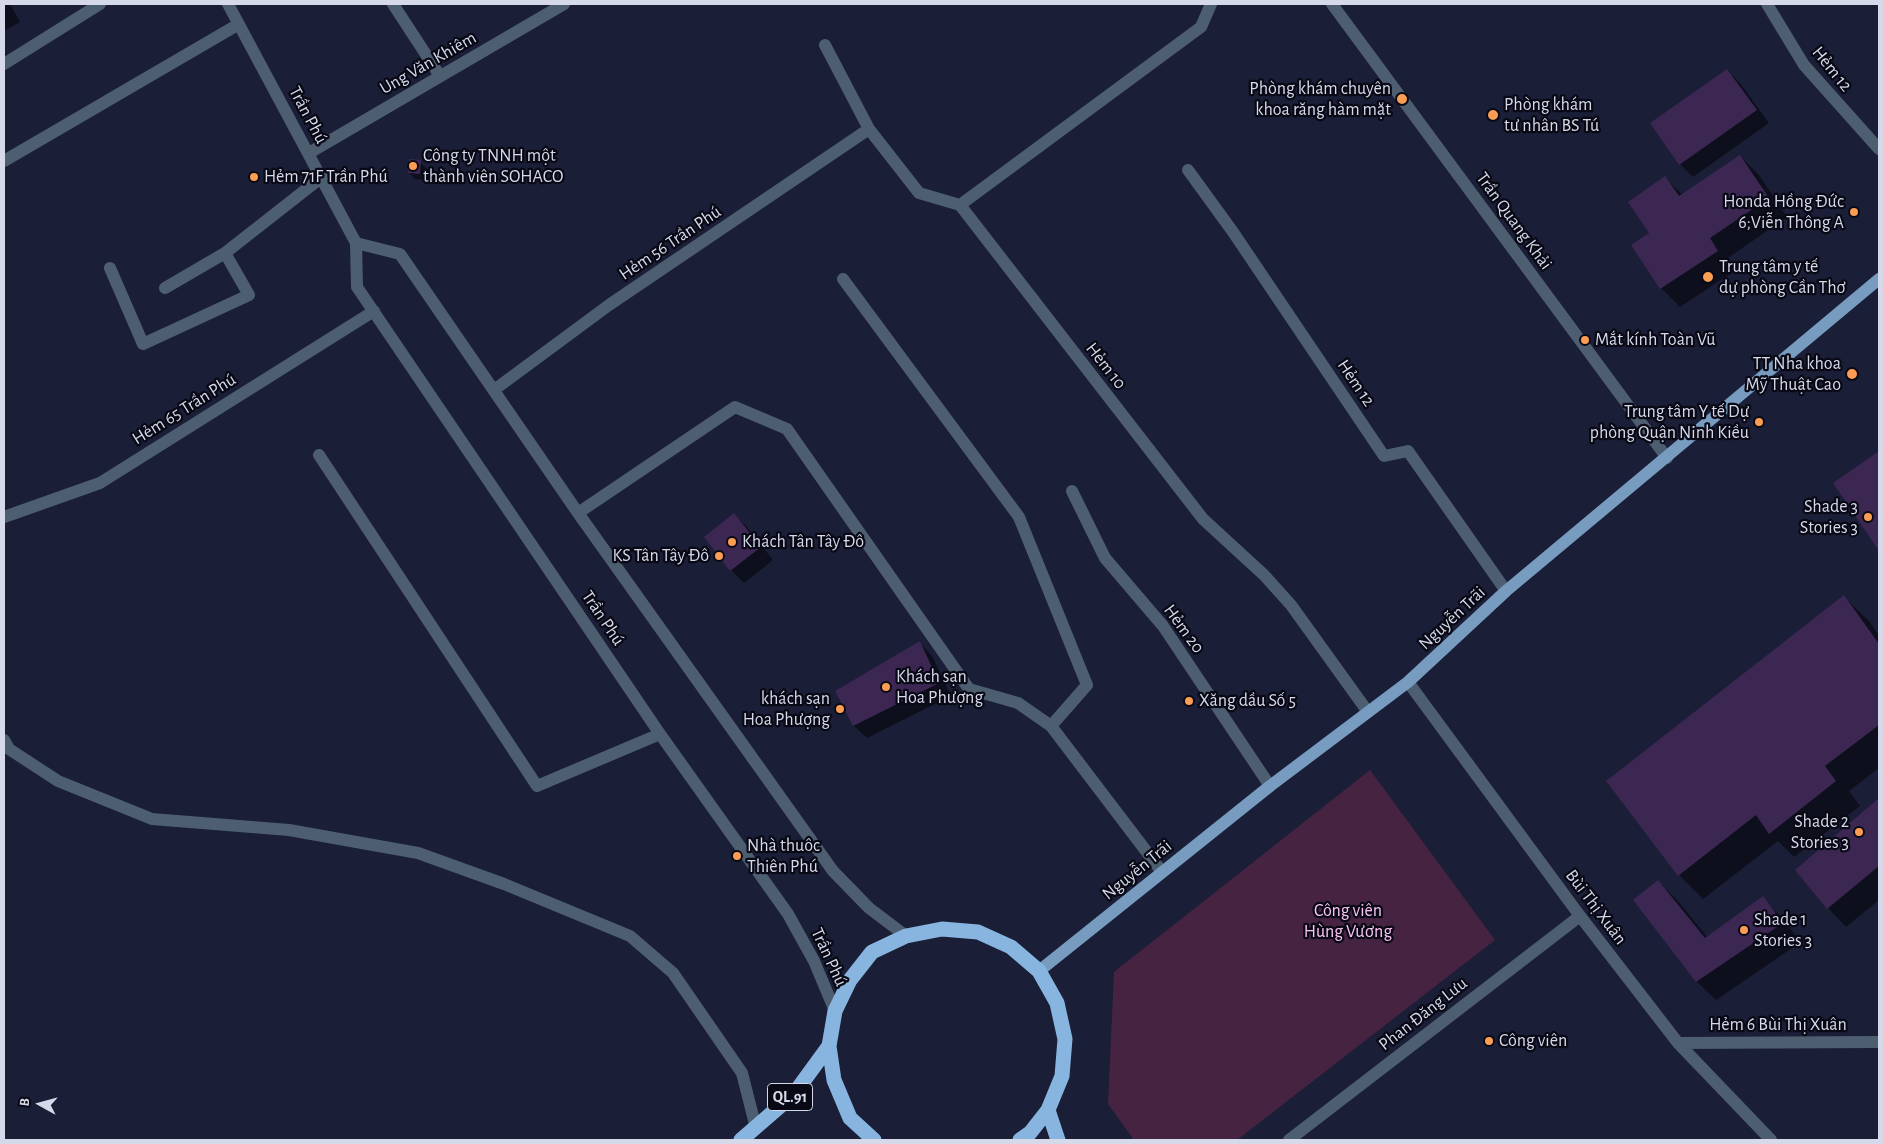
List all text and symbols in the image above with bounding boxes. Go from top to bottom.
street label: Ung Văn Khiêm [376,27,480,99]
street label: Hẻm 12 [1807,42,1857,96]
place label: Phòng khám chuyên khoa răng hàm mặt [1249,78,1391,120]
street label: Trần Phú [284,83,332,147]
marker: Phòng khám chuyên khoa răng hàm mặt [1395,92,1409,106]
place label: Phòng khám tư nhân BS Tú [1504,94,1599,136]
marker: Phòng khám tư nhân BS Tú [1486,108,1500,122]
place label: Công ty TNNH một thành viên SOHACO [423,145,564,188]
marker: Công ty TNNH một thành viên SOHACO [407,160,419,172]
place label: Hẻm 71F Trần Phú [264,166,388,188]
street label: Trần Quang Khải [1471,168,1557,274]
marker: Hẻm 71F Trần Phú [248,171,260,183]
place label: Honda Hồng Đức 6;Viễn Thông A [1723,191,1844,233]
street label: Hẻm 56 Trần Phú [615,201,725,285]
marker: Honda Hồng Đức 6;Viễn Thông A [1848,206,1860,218]
place label: Trung tâm y tế dự phòng Cần Thơ [1719,256,1846,298]
marker: Trung tâm y tế dự phòng Cần Thơ [1701,270,1715,284]
place label: Mắt kính Toàn Vũ [1595,329,1716,351]
marker: Mắt kính Toàn Vũ [1579,334,1591,346]
street label: Hẻm 10 [1081,338,1131,394]
place label: TT Nha khoa Mỹ Thuật Cao [1745,353,1841,396]
street label: Hẻm 12 [1333,355,1379,411]
marker: TT Nha khoa Mỹ Thuật Cao [1845,367,1859,381]
street label: Hẻm 65 Trần Phú [128,369,240,449]
place label: Trung tâm Y tế Dự phòng Quận Ninh Kiều [1590,401,1749,444]
marker: Trung tâm Y tế Dự phòng Quận Ninh Kiều [1753,416,1765,428]
place label: Shade 3 Stories 3 [1800,496,1858,538]
marker: Shade 3 Stories 3 [1862,511,1874,523]
place label: Khách Tân Tây Đô [742,531,864,553]
marker: Khách Tân Tây Đô [726,536,738,548]
place label: KS Tân Tây Đô [612,545,709,567]
marker: KS Tân Tây Đô [713,550,725,562]
street label: Nguyễn Trãi [1414,582,1490,654]
street label: Trần Phú [577,586,629,650]
street label: Hẻm 20 [1159,600,1209,658]
place label: Khách sạn Hoa Phượng [896,666,983,709]
marker: Khách sạn Hoa Phượng [880,681,892,693]
place label: khách sạn Hoa Phượng [743,688,830,731]
place label: Xăng dầu Số 5 [1199,690,1296,712]
marker: Xăng dầu Số 5 [1183,695,1195,707]
marker: khách sạn Hoa Phượng [834,703,846,715]
place label: Shade 2 Stories 3 [1791,811,1849,854]
marker: Shade 2 Stories 3 [1853,826,1865,838]
place label: Nhà thuôc Thiên Phú [747,835,820,878]
street label: Nguyễn Trãi [1098,835,1176,905]
marker: Nhà thuôc Thiên Phú [731,850,743,862]
street label: Bùi Thị Xuân [1561,865,1631,949]
park label: Công viên Hùng Vương [1304,900,1392,942]
place label: Shade 1 Stories 3 [1754,909,1812,952]
marker: Shade 1 Stories 3 [1738,924,1750,936]
street label: Trần Phú [806,925,852,989]
street label: Phan Đăng Lưu [1374,973,1472,1055]
street label: Hẻm 6 Bùi Thị Xuân [1709,1014,1847,1036]
place label: Công viên [1499,1030,1567,1052]
marker: Công viên [1483,1035,1495,1047]
north arrow [15,1079,65,1129]
road number: QL.91 [768,1084,812,1110]
text: B [18,1097,33,1107]

